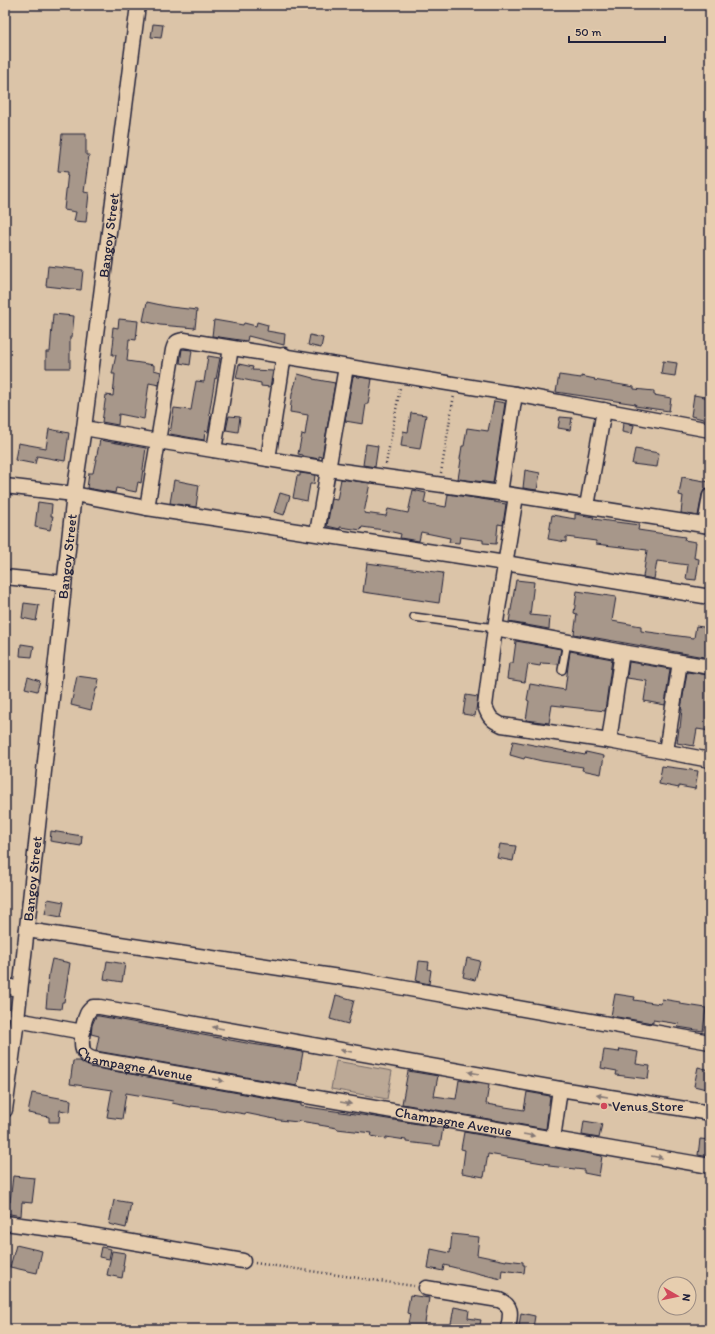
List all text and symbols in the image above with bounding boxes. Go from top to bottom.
scale bar [569,18,665,44]
text: 50 m [575,25,601,39]
street label: Bangoy Street [95,192,122,279]
street label: Bangoy Street [54,513,80,600]
street label: Bangoy Street [19,835,45,922]
one-way arrow [212,1025,225,1031]
street label: Champagne Avenue [74,1044,194,1085]
one-way arrow [340,1047,353,1053]
one-way arrow [468,1070,481,1076]
one-way arrow [212,1078,224,1084]
one-way arrow [596,1092,609,1098]
place label: Venus Store [612,1098,684,1115]
one-way arrow [340,1100,352,1106]
marker: Venus Store [599,1101,609,1111]
street label: Champagne Avenue [394,1103,513,1140]
one-way arrow [523,1132,535,1138]
one-way arrow [651,1154,663,1160]
north arrow [657,1276,697,1316]
text: N [679,1293,693,1302]

